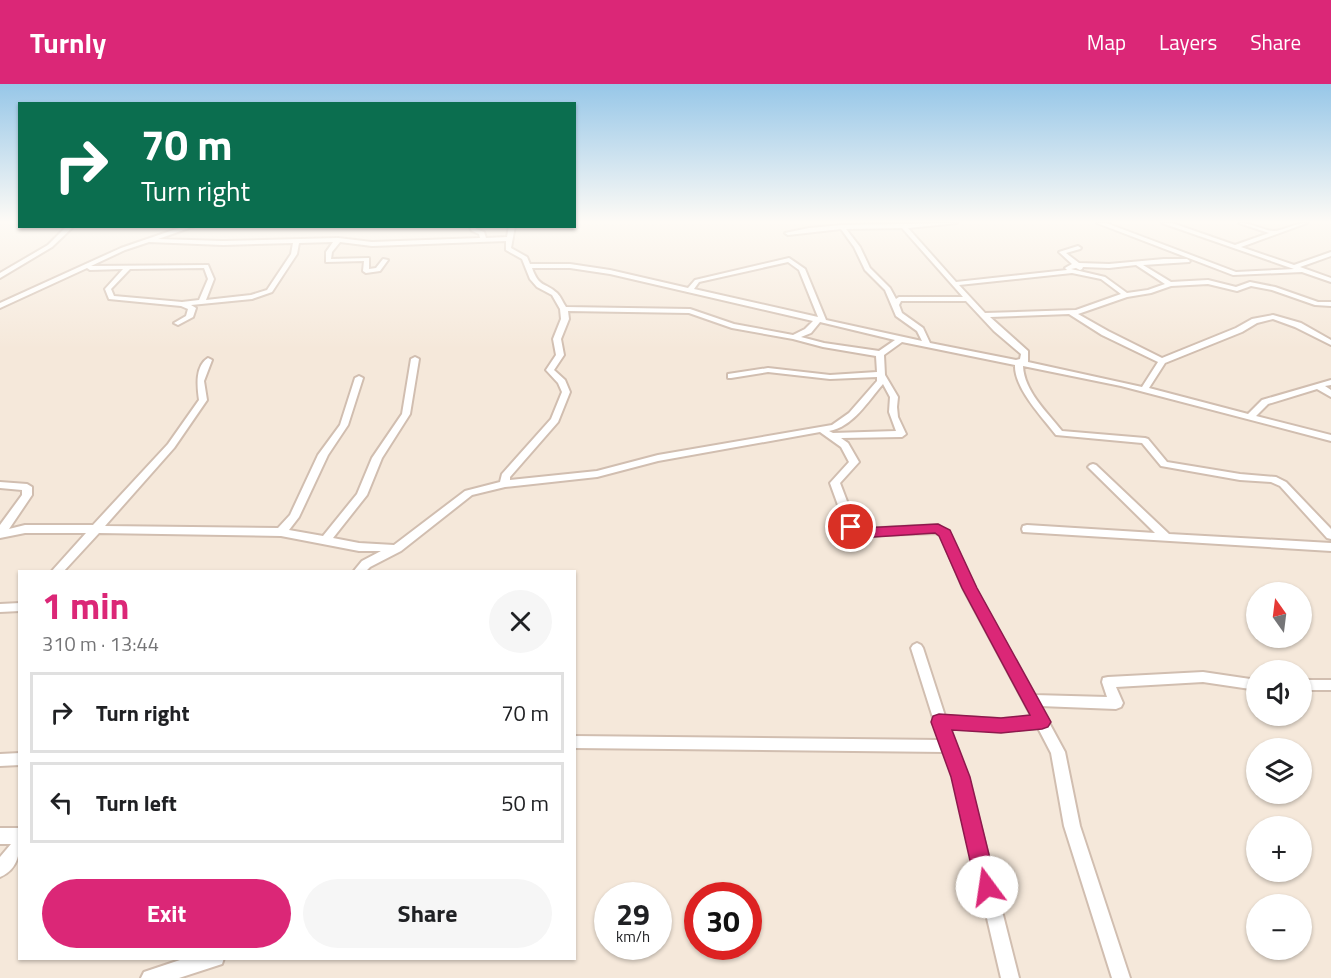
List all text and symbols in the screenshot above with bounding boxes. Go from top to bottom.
text: Turnly [30,21,106,64]
text: Map [1087,26,1126,58]
text: Layers [1159,26,1217,58]
text: Share [1250,26,1301,58]
text: 70 m [141,112,233,176]
icon: right [42,126,120,204]
text: Turn right [141,170,250,211]
pin [825,501,876,552]
icon: arrive [834,510,867,543]
text: 1 min [42,578,129,633]
north arrow [1246,582,1312,648]
map controls [1246,582,1312,960]
button: close [489,590,552,653]
text: 310 m · 13:44 [42,628,159,659]
button: sound [1246,660,1312,726]
icon: right [45,696,78,729]
text: Turn right [96,696,190,730]
text: 70 m [501,696,549,730]
button: layers [1246,738,1312,804]
icon: left [45,786,78,819]
text: Turn left [96,786,177,820]
text: 50 m [501,786,549,820]
button: + [1246,816,1312,882]
position arrow [955,855,1019,919]
button: Exit [42,879,291,948]
button: Share [303,879,552,948]
speed limit sign: 30 [684,882,762,960]
text: 29 [616,891,650,937]
button: − [1246,894,1312,960]
text: km/h [616,925,650,948]

